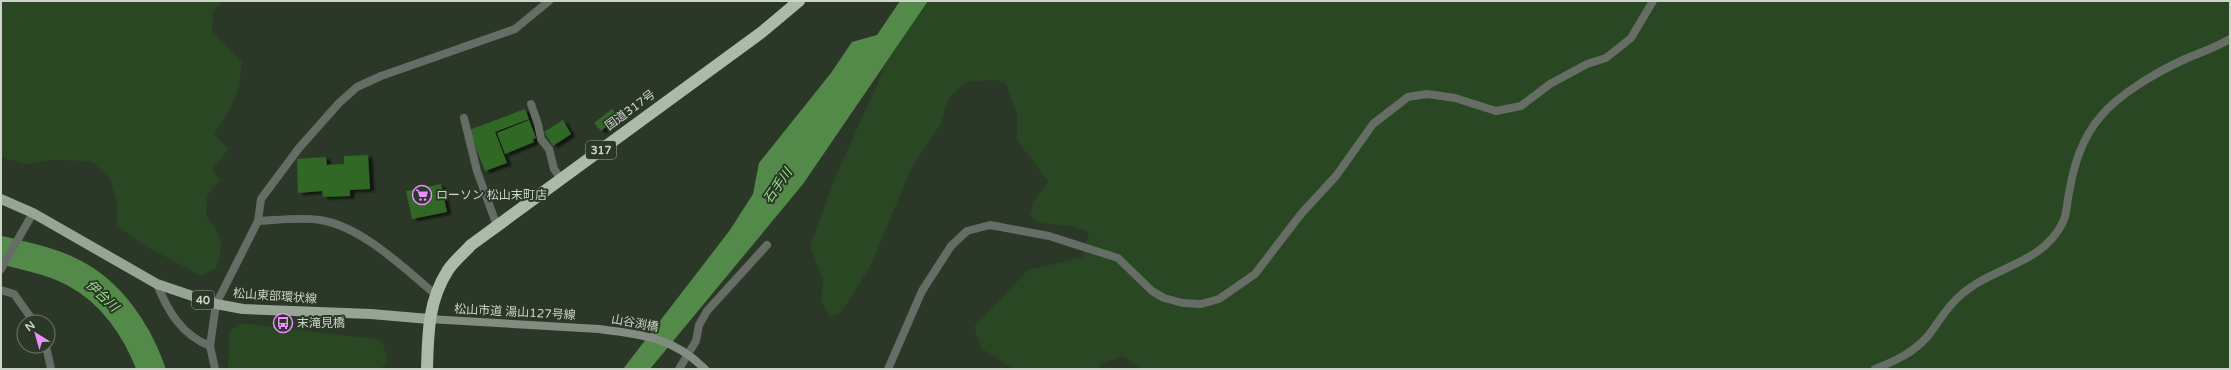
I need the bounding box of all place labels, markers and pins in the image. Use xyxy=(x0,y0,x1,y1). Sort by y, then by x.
supermarket icon: ローソン 松山末町店 xyxy=(411,184,433,206)
place label: ローソン 松山末町店 xyxy=(436,188,547,202)
bus stop icon: 末滝見橋 xyxy=(272,312,294,334)
place label: 末滝見橋 xyxy=(297,316,345,330)

